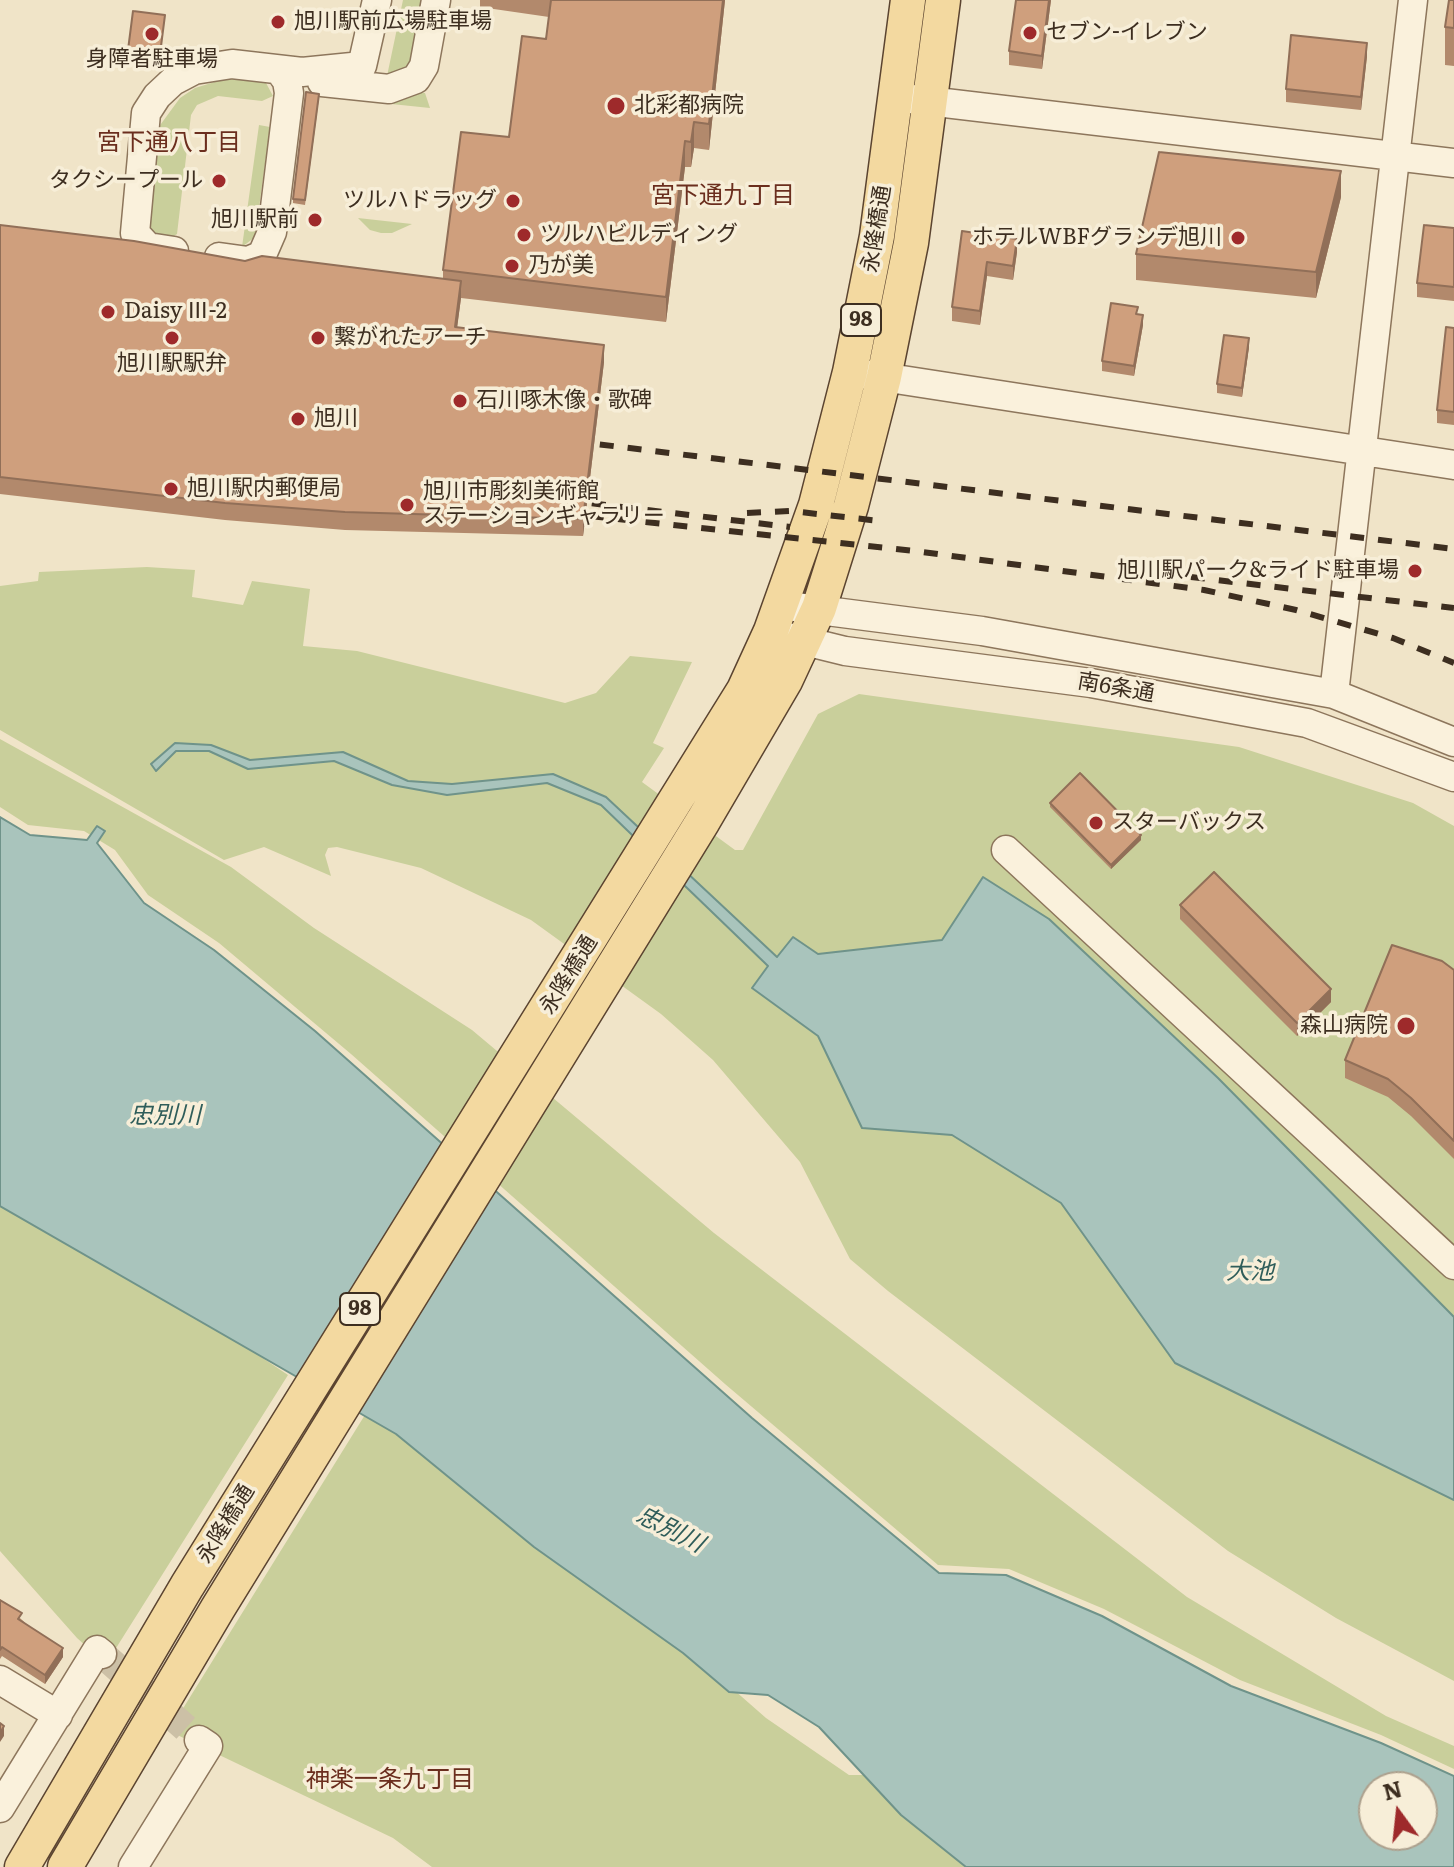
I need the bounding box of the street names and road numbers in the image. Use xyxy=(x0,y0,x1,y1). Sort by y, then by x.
street label: 永隆橋通 xyxy=(857,183,897,275)
road number: 98 xyxy=(841,304,881,336)
street label: 南6条通 xyxy=(1075,668,1157,708)
street label: 永隆橋通 xyxy=(534,931,604,1019)
road number: 98 xyxy=(340,1293,380,1325)
street label: 永隆橋通 xyxy=(191,1480,261,1568)

